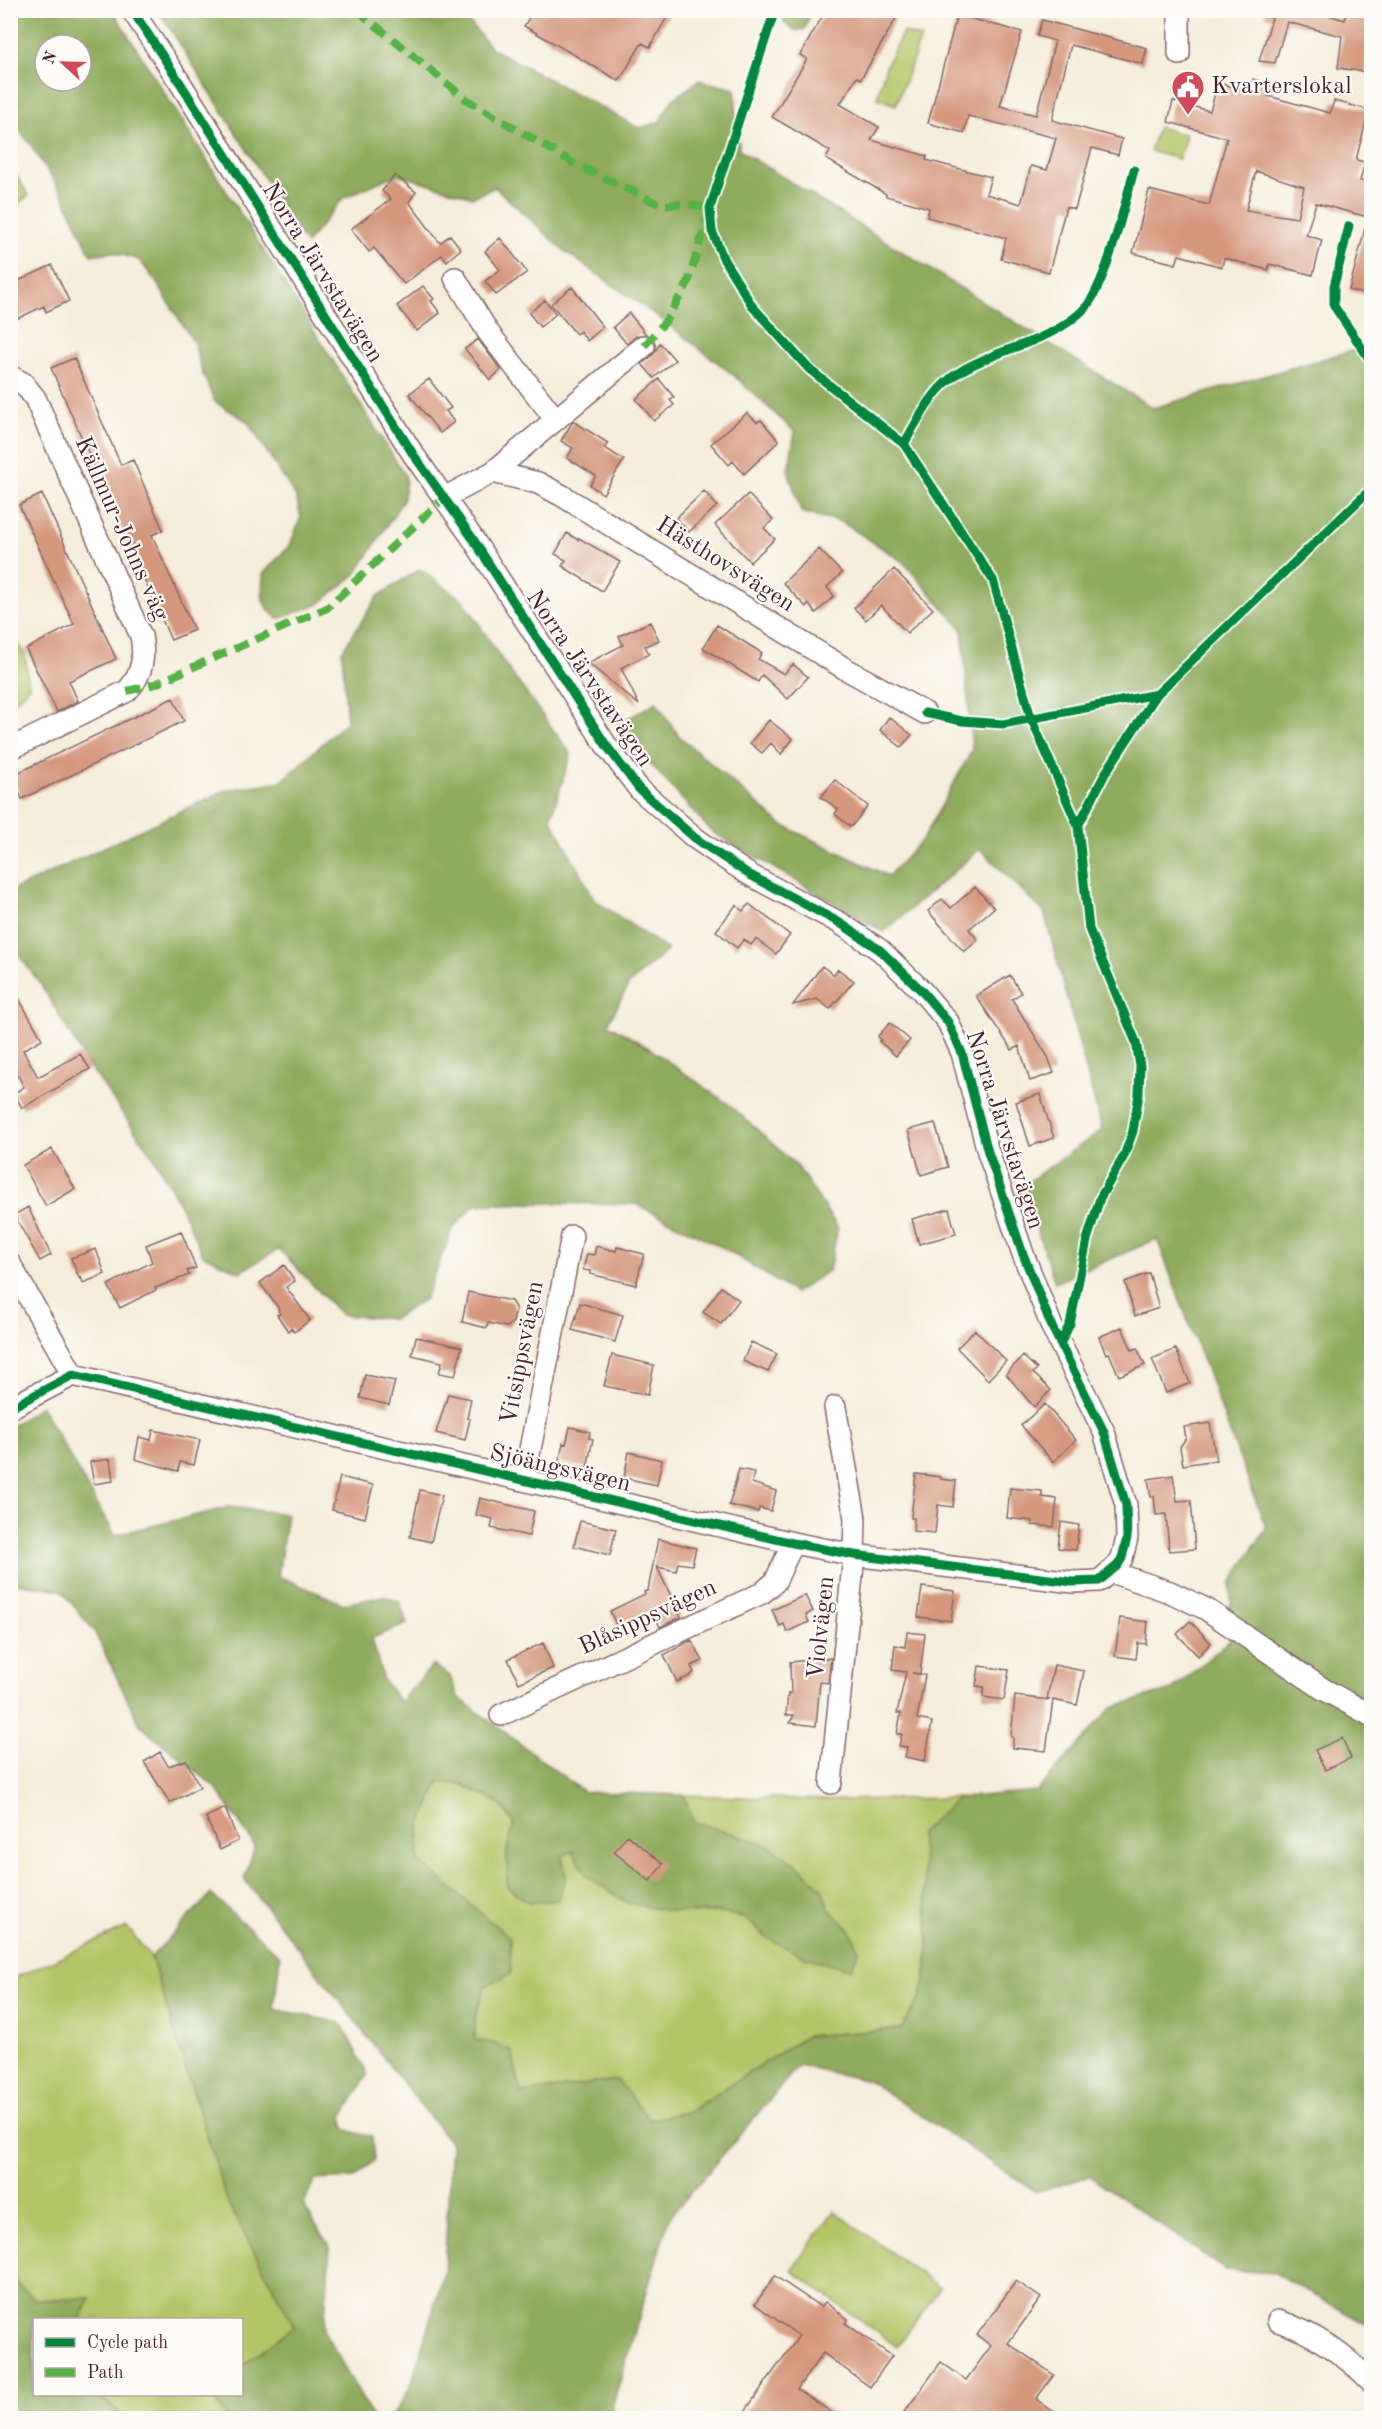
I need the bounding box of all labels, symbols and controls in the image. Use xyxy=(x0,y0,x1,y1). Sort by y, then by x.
north arrow xyxy=(33,33,93,93)
text: N xyxy=(41,49,61,67)
public building icon: Kvarterslokal xyxy=(1170,69,1206,116)
place label: Kvarterslokal xyxy=(1211,75,1352,99)
street label: Norra Järvstavägen xyxy=(257,179,387,367)
street label: Källmur-Johns väg xyxy=(70,433,172,625)
street label: Hästhovsvägen xyxy=(652,513,798,617)
street label: Norra Järvstavägen xyxy=(521,586,657,772)
street label: Norra Järvstavägen xyxy=(961,1028,1047,1232)
street label: Vitsippsvägen xyxy=(497,1279,549,1427)
street label: Sjöängsvägen xyxy=(487,1441,633,1497)
street label: Violvägen xyxy=(805,1575,839,1681)
street label: Blåsippsvägen xyxy=(576,1576,720,1660)
legend xyxy=(33,2318,243,2396)
text: Cycle path xyxy=(87,2334,168,2352)
text: Path xyxy=(87,2364,124,2382)

